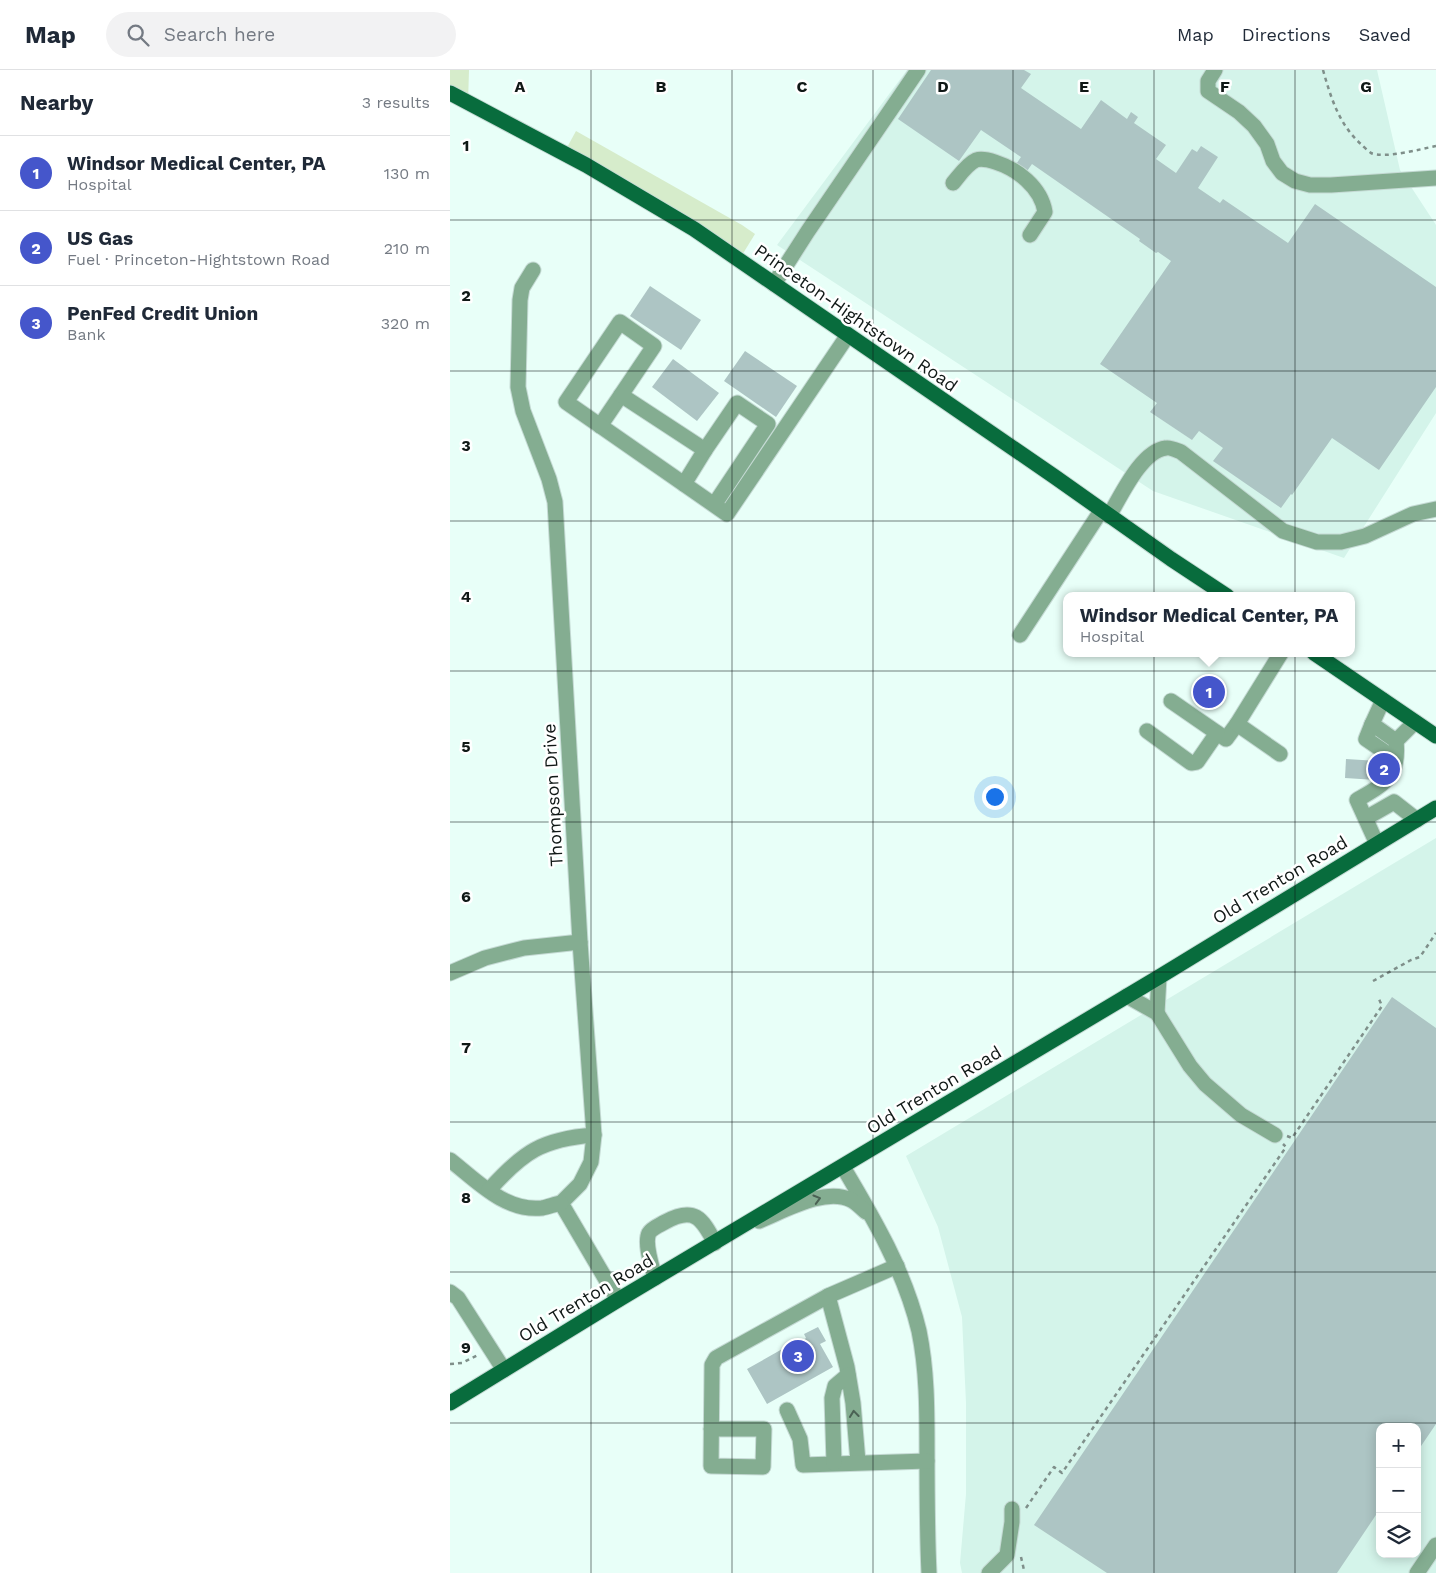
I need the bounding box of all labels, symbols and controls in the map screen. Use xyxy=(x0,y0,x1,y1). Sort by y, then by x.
search box xyxy=(106,12,456,57)
text: Map xyxy=(25,21,76,49)
icon: search xyxy=(124,21,152,49)
text: Search here xyxy=(164,23,275,46)
text: Map xyxy=(1177,24,1214,45)
text: Directions xyxy=(1242,24,1331,45)
text: Saved xyxy=(1359,24,1411,45)
text: A xyxy=(515,77,526,96)
text: B xyxy=(656,77,667,96)
text: C xyxy=(797,77,808,96)
text: D xyxy=(937,77,949,96)
text: E xyxy=(1079,77,1089,96)
text: F xyxy=(1220,77,1230,96)
text: G xyxy=(1360,77,1372,96)
text: Nearby xyxy=(20,90,93,115)
text: 3 results xyxy=(362,93,430,112)
text: 1 xyxy=(463,136,469,155)
text: Windsor Medical Center, PA xyxy=(67,152,326,175)
text: 1 xyxy=(33,164,39,183)
text: 130 m xyxy=(384,164,430,183)
text: Hospital xyxy=(67,175,132,194)
text: US Gas xyxy=(67,227,133,250)
text: 2 xyxy=(31,239,41,258)
text: 210 m xyxy=(384,239,430,258)
street label: Princeton-Hightstown Road xyxy=(751,239,962,396)
text: Fuel · Princeton-Hightstown Road xyxy=(67,250,330,269)
text: 2 xyxy=(461,286,471,305)
text: PenFed Credit Union xyxy=(67,302,258,325)
text: 3 xyxy=(31,314,41,333)
text: 320 m xyxy=(381,314,430,333)
text: Bank xyxy=(67,325,105,344)
text: 3 xyxy=(461,436,471,455)
text: 4 xyxy=(461,587,471,606)
popup xyxy=(1063,592,1355,657)
text: Windsor Medical Center, PA xyxy=(1080,604,1338,627)
text: Hospital xyxy=(1080,627,1144,646)
pin: 1 xyxy=(1193,673,1225,711)
street label: Thompson Drive xyxy=(538,723,567,867)
text: 5 xyxy=(461,737,471,756)
pin: 2 xyxy=(1368,750,1400,788)
your location xyxy=(982,784,1008,810)
street label: Old Trenton Road xyxy=(1209,831,1351,928)
text: 6 xyxy=(461,887,471,906)
text: 7 xyxy=(461,1038,471,1057)
street label: Old Trenton Road xyxy=(863,1041,1005,1138)
text: 8 xyxy=(461,1188,471,1207)
one-way arrow xyxy=(812,1194,820,1204)
street label: Old Trenton Road xyxy=(515,1249,657,1346)
pin: 3 xyxy=(782,1337,814,1375)
text: 9 xyxy=(461,1338,471,1357)
one-way arrow xyxy=(849,1410,860,1418)
map controls xyxy=(1376,1423,1421,1558)
button: + xyxy=(1376,1423,1421,1468)
button: − xyxy=(1376,1468,1421,1513)
button: layers xyxy=(1376,1513,1421,1558)

